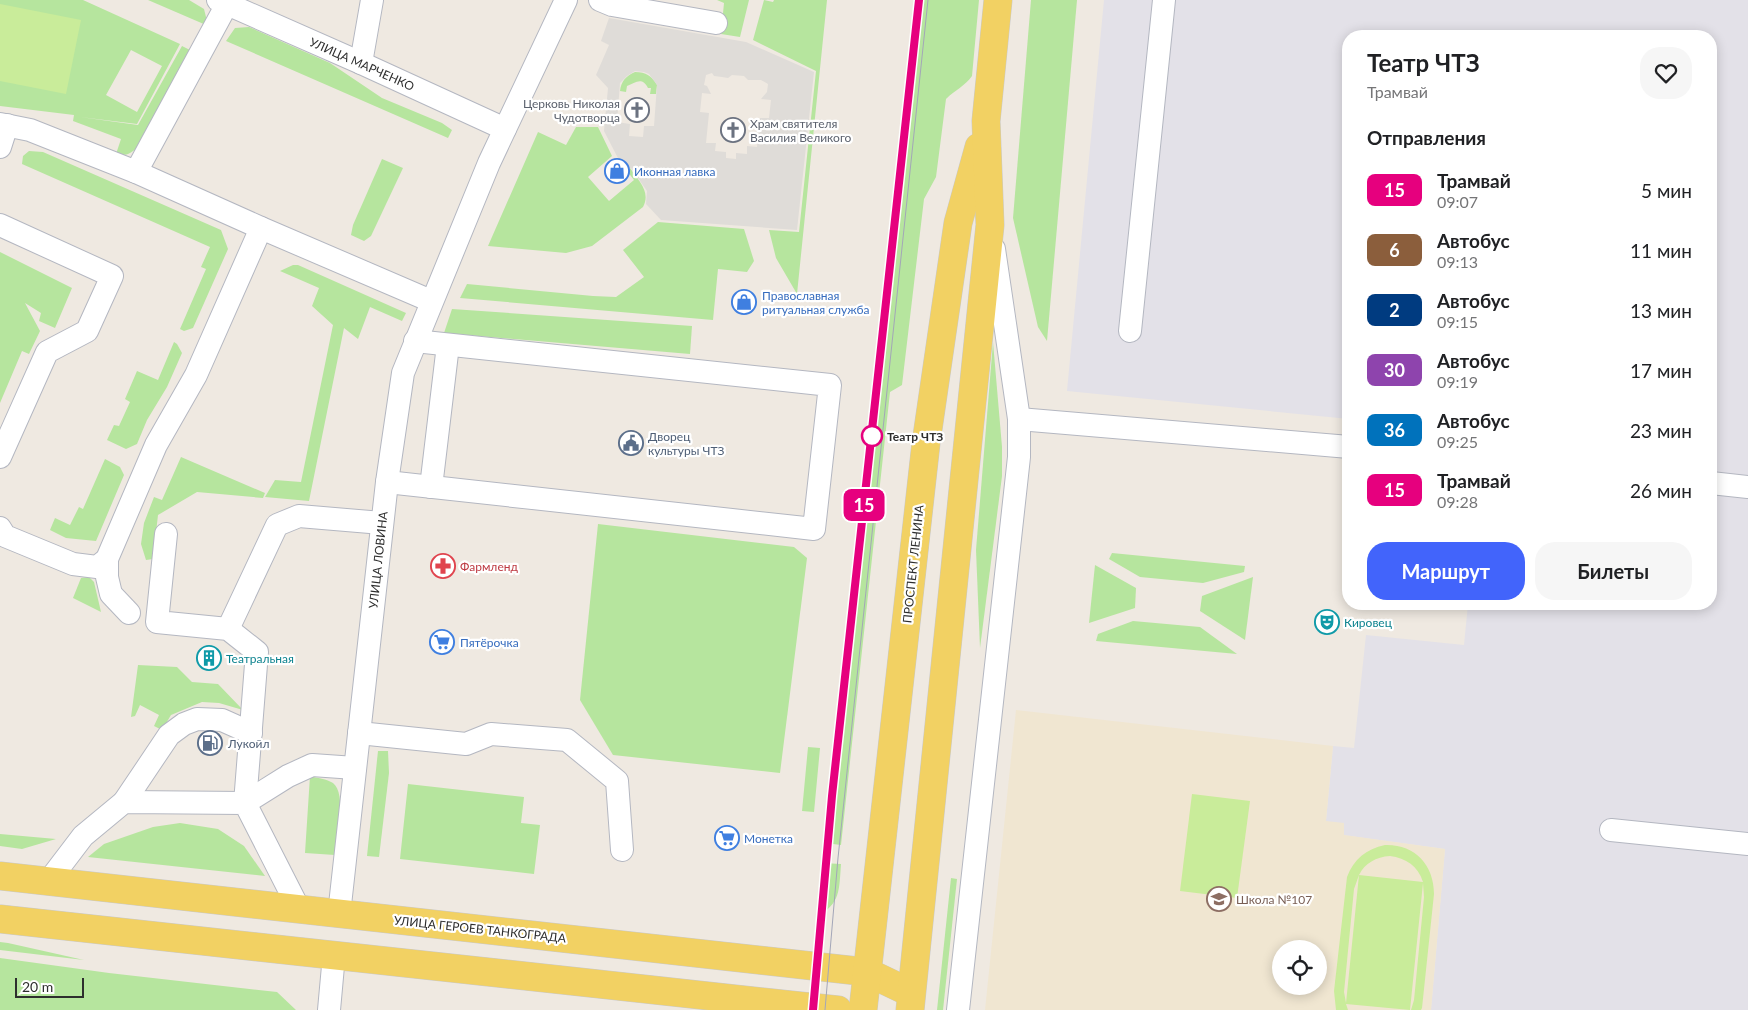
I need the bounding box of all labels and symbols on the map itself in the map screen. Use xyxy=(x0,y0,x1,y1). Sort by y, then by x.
street label: УЛИЦА МАРЧЕНКО xyxy=(307,34,417,94)
place label: Церковь Николая Чудотворца xyxy=(523,96,620,125)
church icon: Церковь Николая Чудотворца xyxy=(624,97,650,123)
place label: Храм святителя Василия Великого xyxy=(750,116,852,145)
church icon: Храм святителя Василия Великого xyxy=(720,117,746,143)
shop icon: Иконная лавка xyxy=(604,158,630,184)
place label: Иконная лавка xyxy=(634,164,715,179)
place label: Православная ритуальная служба xyxy=(762,288,870,317)
shop icon: Православная ритуальная служба xyxy=(731,289,757,315)
marker: Театр ЧТЗ xyxy=(861,425,883,447)
place label: Дворец культуры ЧТЗ xyxy=(648,429,725,458)
place label: Театр ЧТЗ xyxy=(887,429,943,444)
public building icon: Дворец культуры ЧТЗ xyxy=(618,430,644,456)
line badge: 15 xyxy=(842,489,886,521)
street label: ПРОСПЕКТ ЛЕНИНА xyxy=(899,503,927,624)
street label: УЛИЦА ЛОВИНА xyxy=(365,510,391,609)
pharmacy icon: Фармленд xyxy=(430,553,456,579)
place label: Фармленд xyxy=(460,559,518,574)
theatre icon: Кировец xyxy=(1314,609,1340,635)
place label: Кировец xyxy=(1344,615,1393,630)
supermarket icon: Пятёрочка xyxy=(429,629,455,655)
place label: Пятёрочка xyxy=(460,635,519,650)
building icon: Театральная xyxy=(196,645,222,671)
place label: Театральная xyxy=(226,651,294,666)
fuel station icon: Лукойл xyxy=(197,730,223,756)
place label: Лукойл xyxy=(227,736,269,751)
supermarket icon: Монетка xyxy=(714,825,740,851)
place label: Монетка xyxy=(744,831,793,846)
school or university icon: Школа №107 xyxy=(1206,886,1232,912)
place label: Школа №107 xyxy=(1236,892,1312,907)
street label: УЛИЦА ГЕРОЕВ ТАНКОГРАДА xyxy=(393,913,568,946)
scale bar xyxy=(15,975,84,998)

